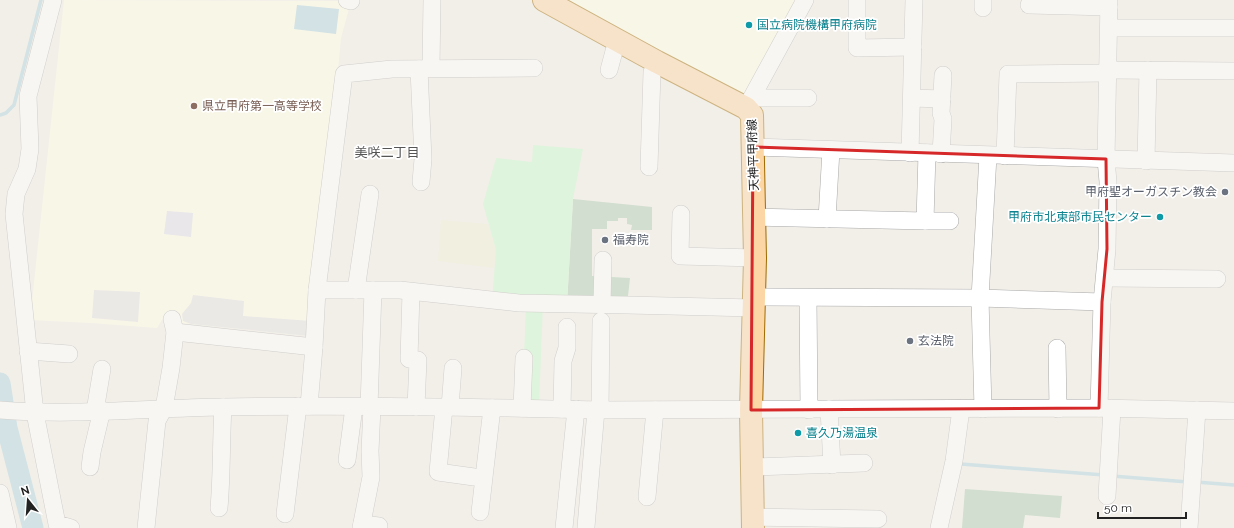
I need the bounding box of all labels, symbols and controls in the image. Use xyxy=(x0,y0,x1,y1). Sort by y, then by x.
place label: 国立病院機構甲府病院 xyxy=(757,18,877,32)
marker: 国立病院機構甲府病院 xyxy=(744,20,754,30)
place label: 県立甲府第一高等学校 xyxy=(202,99,322,113)
marker: 県立甲府第一高等学校 xyxy=(189,101,199,111)
street label: 天神平甲府線 xyxy=(745,119,761,191)
district label: 美咲二丁目 xyxy=(354,145,420,160)
place label: 甲府聖オーガスチン教会 xyxy=(1085,185,1217,199)
marker: 甲府聖オーガスチン教会 xyxy=(1220,187,1230,197)
place label: 甲府市北東部市民センター xyxy=(1008,210,1152,224)
marker: 甲府市北東部市民センター xyxy=(1155,212,1165,222)
place label: 福寿院 xyxy=(613,233,649,247)
marker: 福寿院 xyxy=(600,235,610,245)
place label: 玄法院 xyxy=(918,334,954,348)
marker: 玄法院 xyxy=(905,336,915,346)
place label: 喜久乃湯温泉 xyxy=(806,426,878,440)
marker: 喜久乃湯温泉 xyxy=(793,428,803,438)
north arrow xyxy=(8,480,48,520)
text: N xyxy=(19,483,31,498)
scale bar xyxy=(1098,494,1186,520)
text: 50 m xyxy=(1104,501,1132,515)

